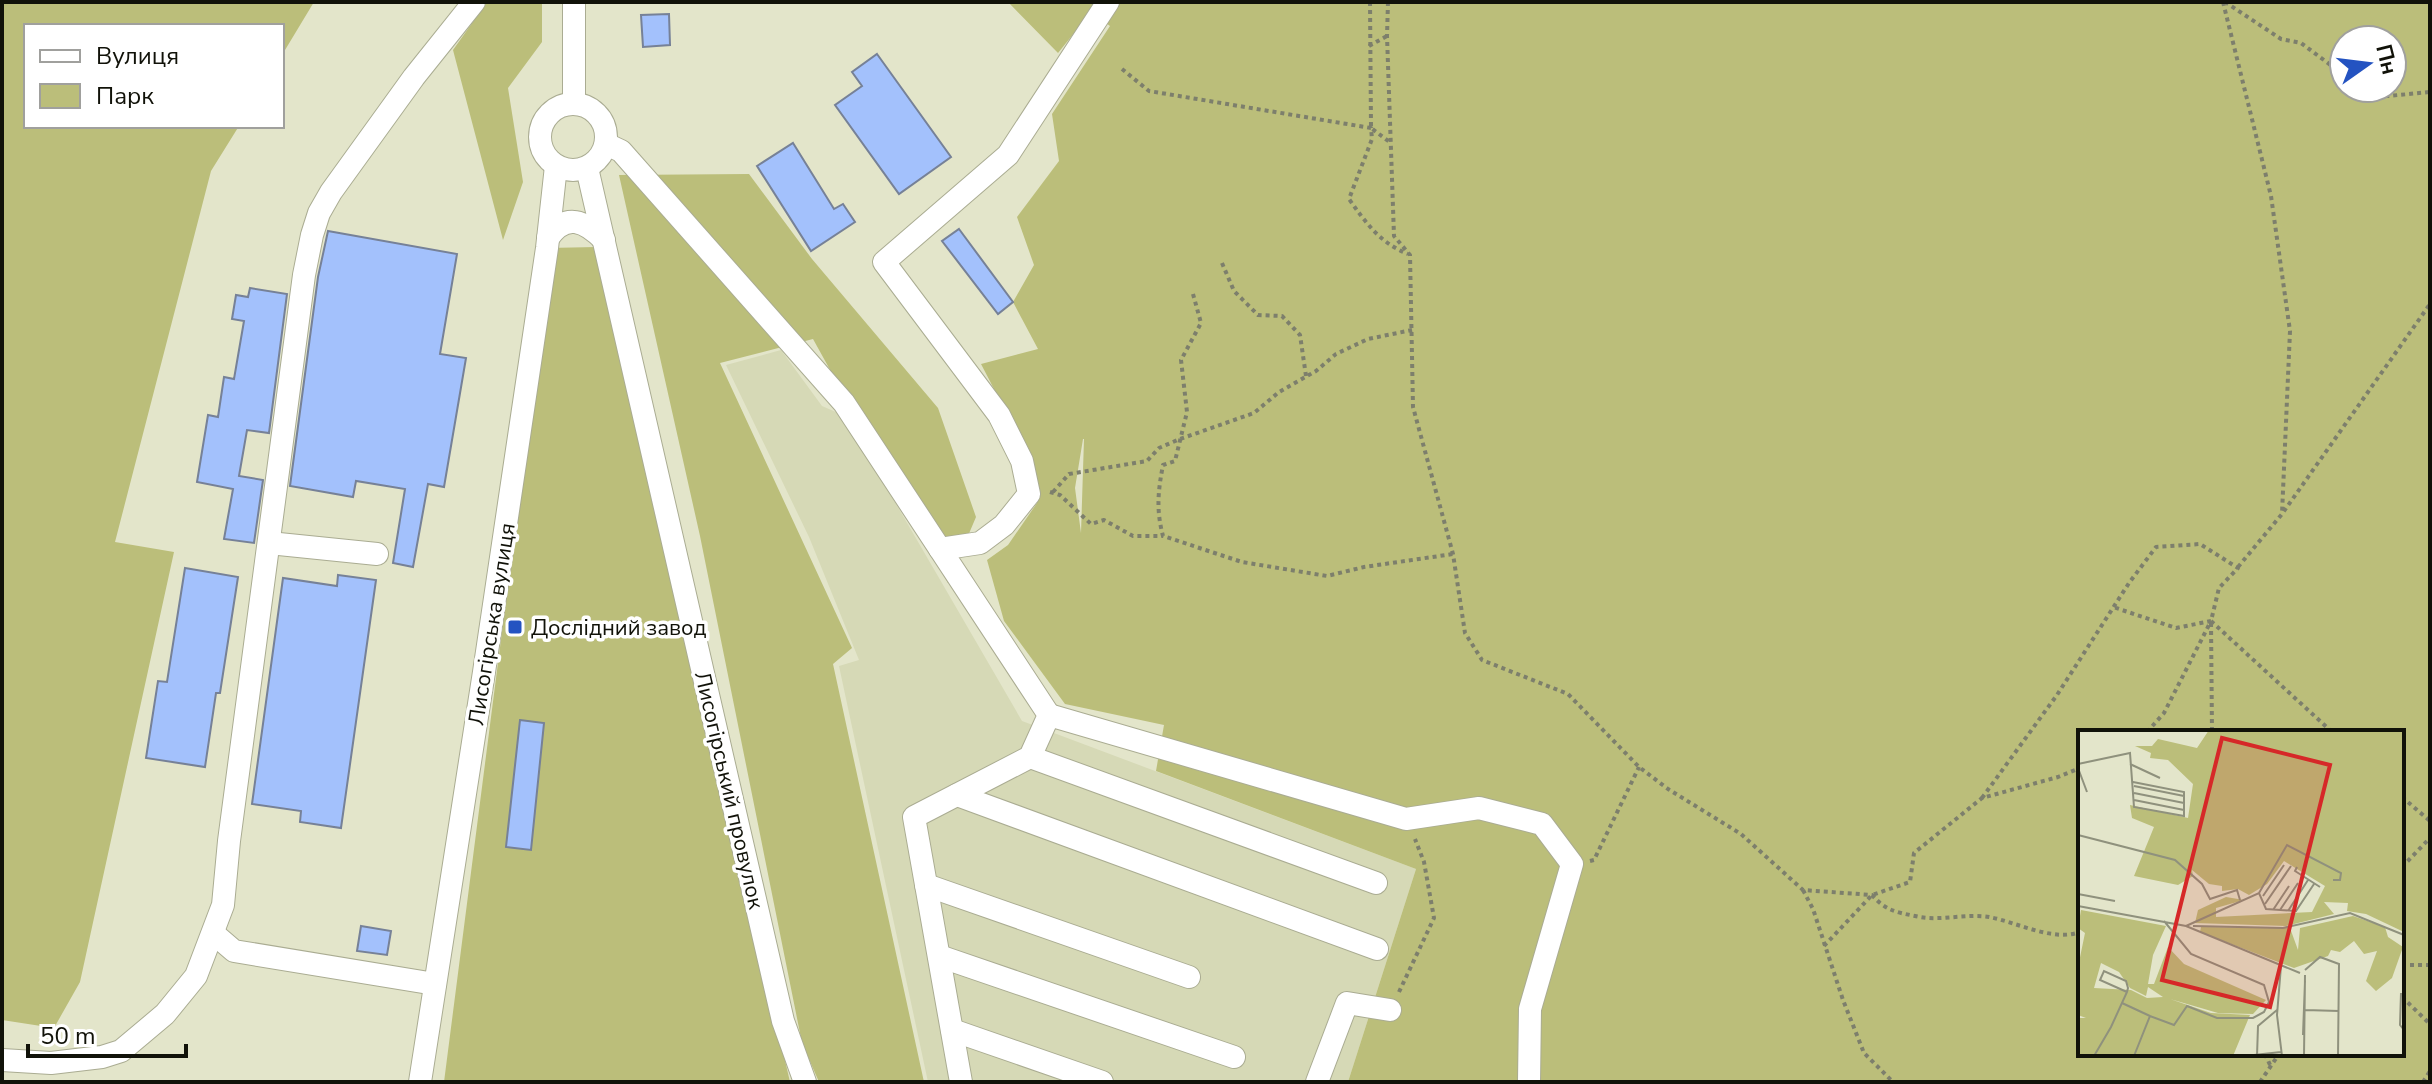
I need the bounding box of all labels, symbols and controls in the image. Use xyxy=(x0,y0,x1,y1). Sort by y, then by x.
legend xyxy=(24,24,284,128)
north arrow xyxy=(2328,24,2408,104)
text: Вулиця xyxy=(96,40,179,72)
text: Пн xyxy=(2368,41,2405,78)
text: Парк xyxy=(96,80,154,112)
street label: Лисогірська вулиця xyxy=(461,521,523,728)
place label: Дослідний завод xyxy=(531,613,707,643)
marker: Дослідний завод xyxy=(506,618,524,636)
street label: Лисогірський провулок xyxy=(687,668,771,912)
inset map xyxy=(2078,730,2404,1056)
scale bar xyxy=(28,1008,186,1058)
text: 50 m xyxy=(40,1020,96,1052)

